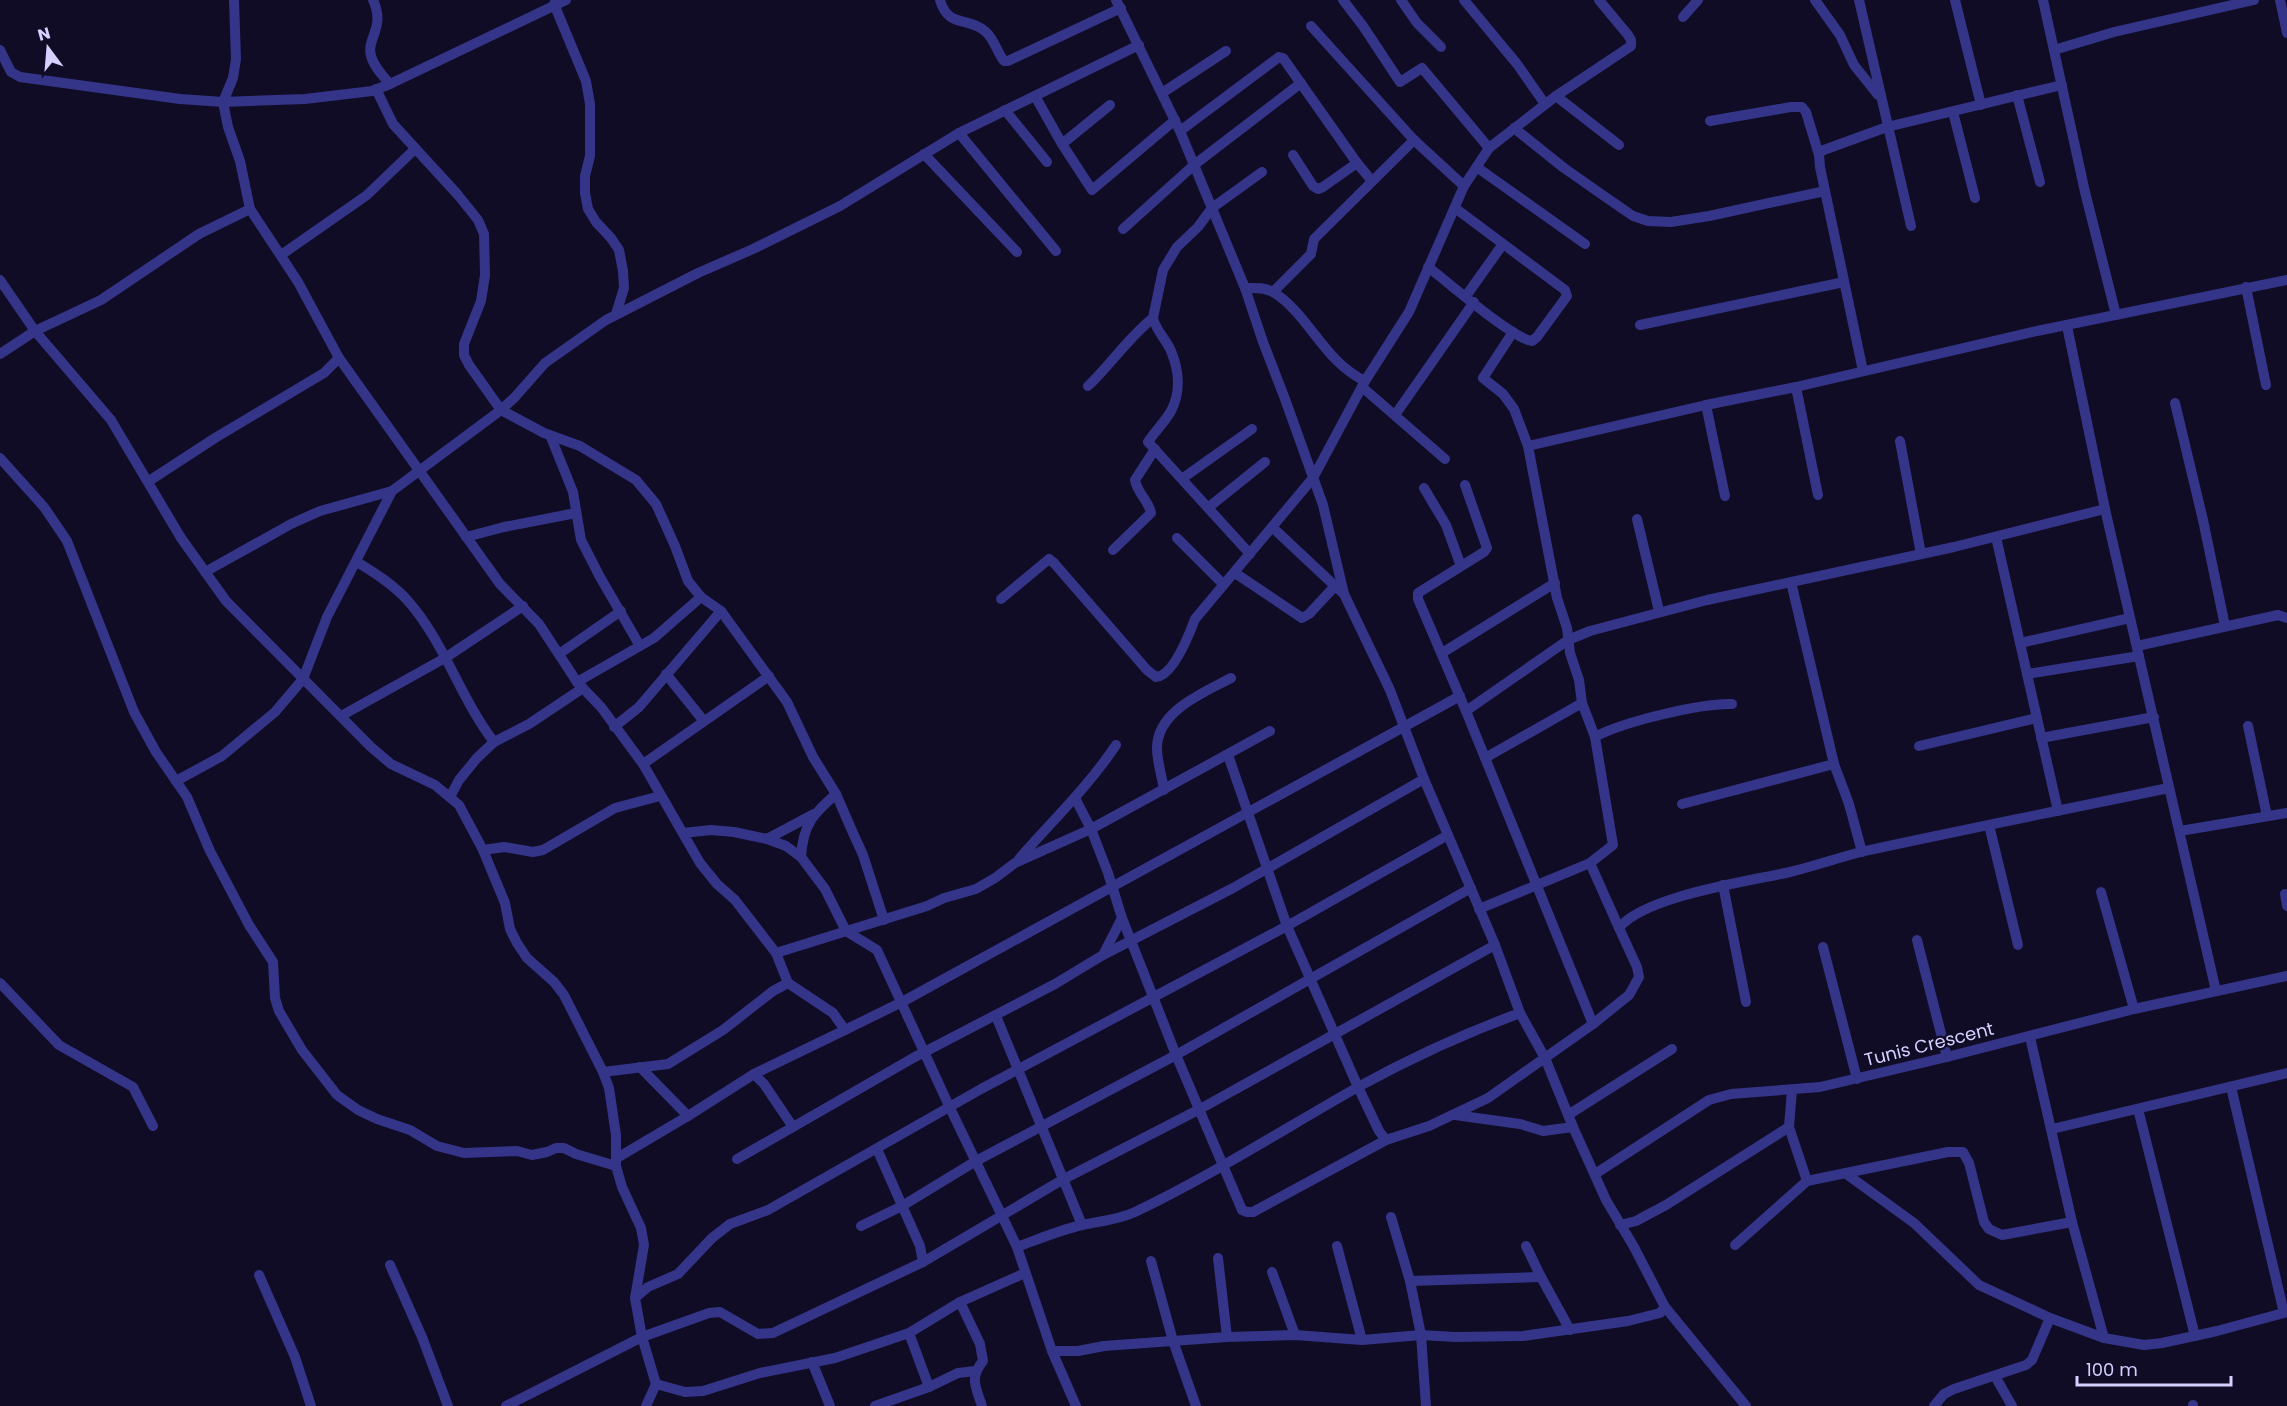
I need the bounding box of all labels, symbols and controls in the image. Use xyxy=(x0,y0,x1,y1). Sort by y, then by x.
north arrow xyxy=(18,18,78,78)
text: N xyxy=(35,21,53,47)
street label: Tunis Crescent xyxy=(1862,1016,1996,1072)
scale bar xyxy=(2077,1349,2232,1387)
text: 100 m xyxy=(2086,1357,2138,1382)

